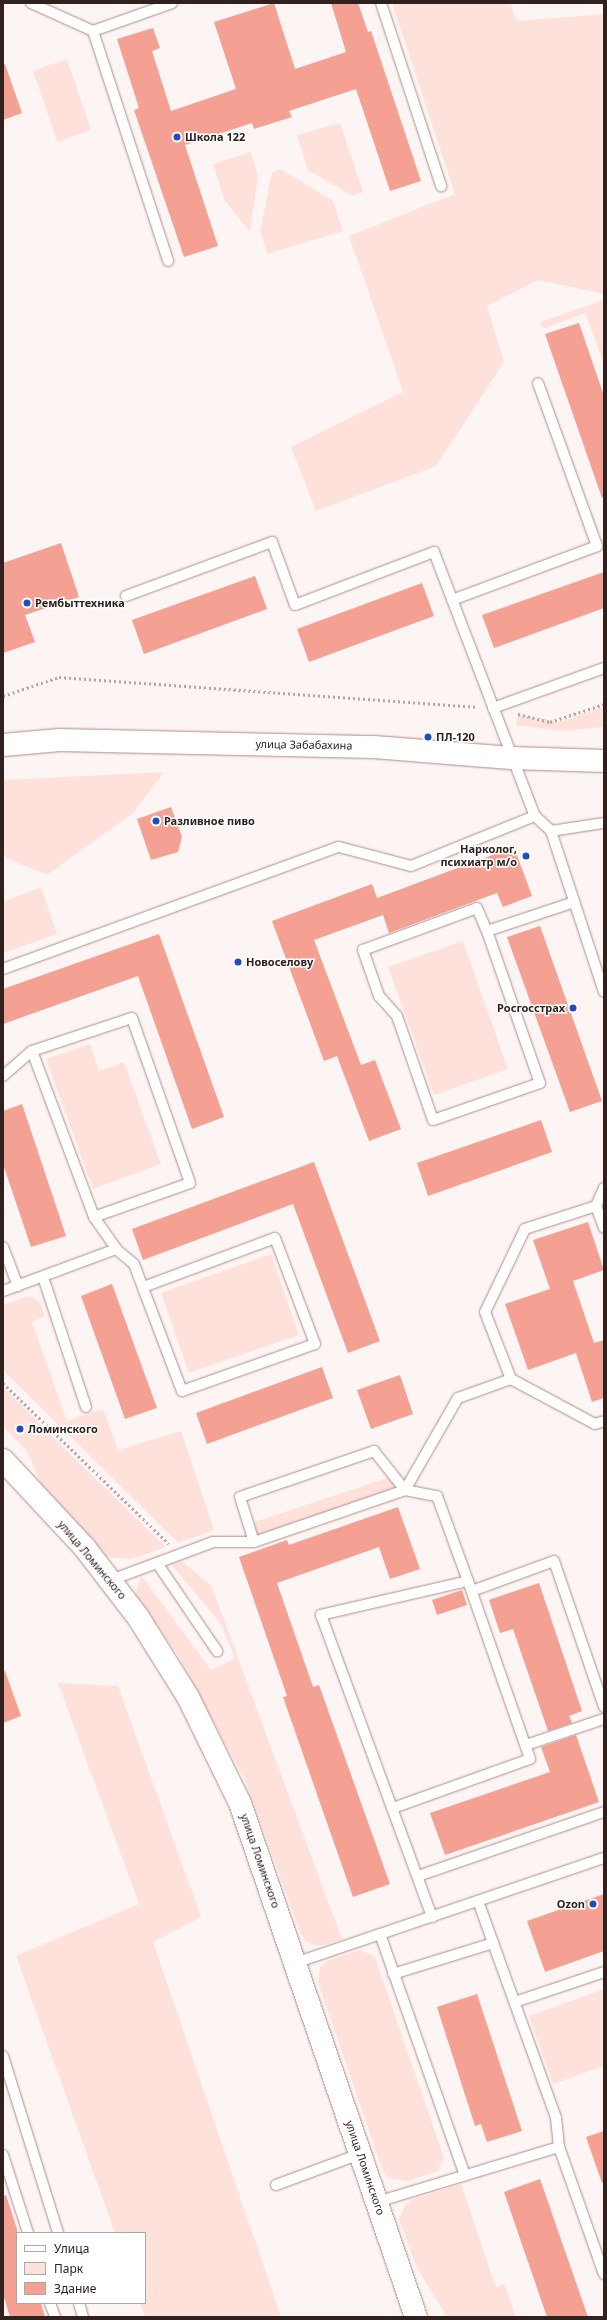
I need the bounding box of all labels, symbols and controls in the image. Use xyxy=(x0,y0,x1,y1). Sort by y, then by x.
place label: Школа 122 xyxy=(185,130,245,144)
marker: Школа 122 xyxy=(172,132,182,142)
place label: Рембыттехника xyxy=(35,596,125,610)
marker: Рембыттехника xyxy=(22,598,32,608)
place label: ПЛ-120 xyxy=(436,730,475,744)
marker: ПЛ-120 xyxy=(423,732,433,742)
street label: улица Забабахина xyxy=(255,738,353,752)
place label: Разливное пиво xyxy=(164,814,255,828)
marker: Разливное пиво xyxy=(151,816,161,826)
place label: Нарколог, психиатр м/о xyxy=(440,843,517,869)
marker: Нарколог, психиатр м/о xyxy=(520,850,532,862)
place label: Новоселову xyxy=(246,955,313,969)
marker: Новоселову xyxy=(233,957,243,967)
place label: Росгосстрах xyxy=(497,1001,565,1015)
marker: Росгосстрах xyxy=(568,1003,578,1013)
place label: Ломинского xyxy=(28,1422,98,1436)
marker: Ломинского xyxy=(15,1424,25,1434)
street label: улица Ломинского xyxy=(55,1518,129,1602)
street label: улица Ломинского xyxy=(238,1812,282,1910)
place label: Ozon xyxy=(557,1897,585,1911)
marker: Ozon xyxy=(588,1899,598,1909)
street label: улица Ломинского xyxy=(343,2119,387,2217)
legend xyxy=(16,2232,146,2304)
text: Улица xyxy=(54,2240,89,2257)
text: Парк xyxy=(54,2260,83,2277)
text: Здание xyxy=(54,2280,96,2297)

